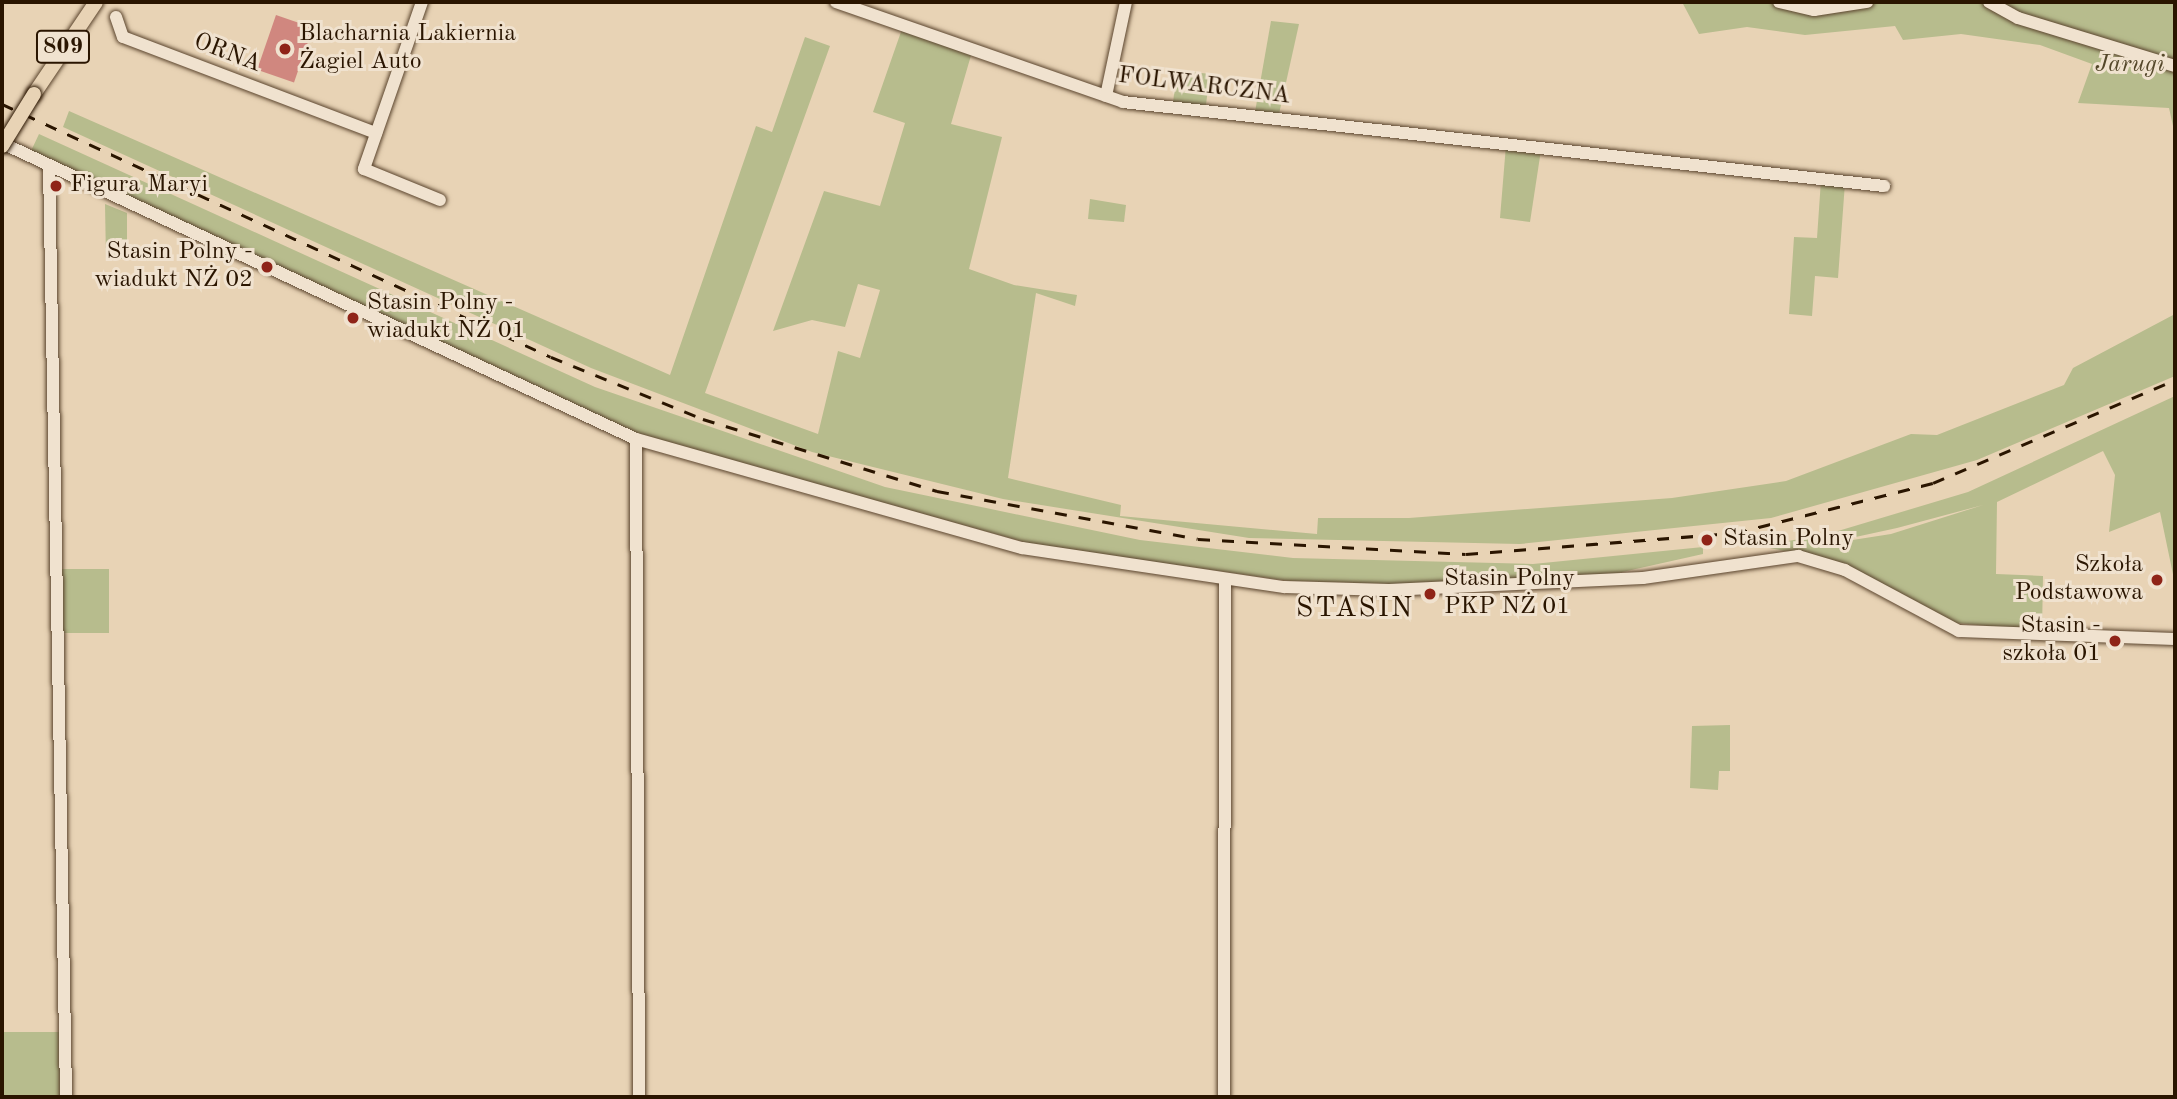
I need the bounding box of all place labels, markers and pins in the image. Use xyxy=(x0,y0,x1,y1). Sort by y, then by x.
place label: Blacharnia Lakiernia Żagiel Auto xyxy=(299,21,516,77)
marker: Blacharnia Lakiernia Żagiel Auto xyxy=(277,41,293,57)
place label: Figura Maryi xyxy=(70,172,208,200)
marker: Figura Maryi xyxy=(48,178,64,194)
place label: Stasin Polny - wiadukt NŻ 02 xyxy=(94,239,253,295)
marker: Stasin Polny - wiadukt NŻ 02 xyxy=(259,259,275,275)
place label: Stasin Polny - wiadukt NŻ 01 xyxy=(367,290,526,346)
marker: Stasin Polny - wiadukt NŻ 01 xyxy=(345,310,361,326)
place label: Stasin Polny xyxy=(1723,526,1854,554)
marker: Stasin Polny xyxy=(1697,530,1717,550)
place label: Szkoła Podstawowa xyxy=(2015,552,2143,608)
place label: Stasin Polny PKP NŻ 01 xyxy=(1444,566,1575,622)
marker: Szkoła Podstawowa xyxy=(2149,572,2165,588)
marker: Stasin Polny PKP NŻ 01 xyxy=(1422,586,1438,602)
place label: Stasin - szkoła 01 xyxy=(2003,613,2101,669)
marker: Stasin - szkoła 01 xyxy=(2107,633,2123,649)

